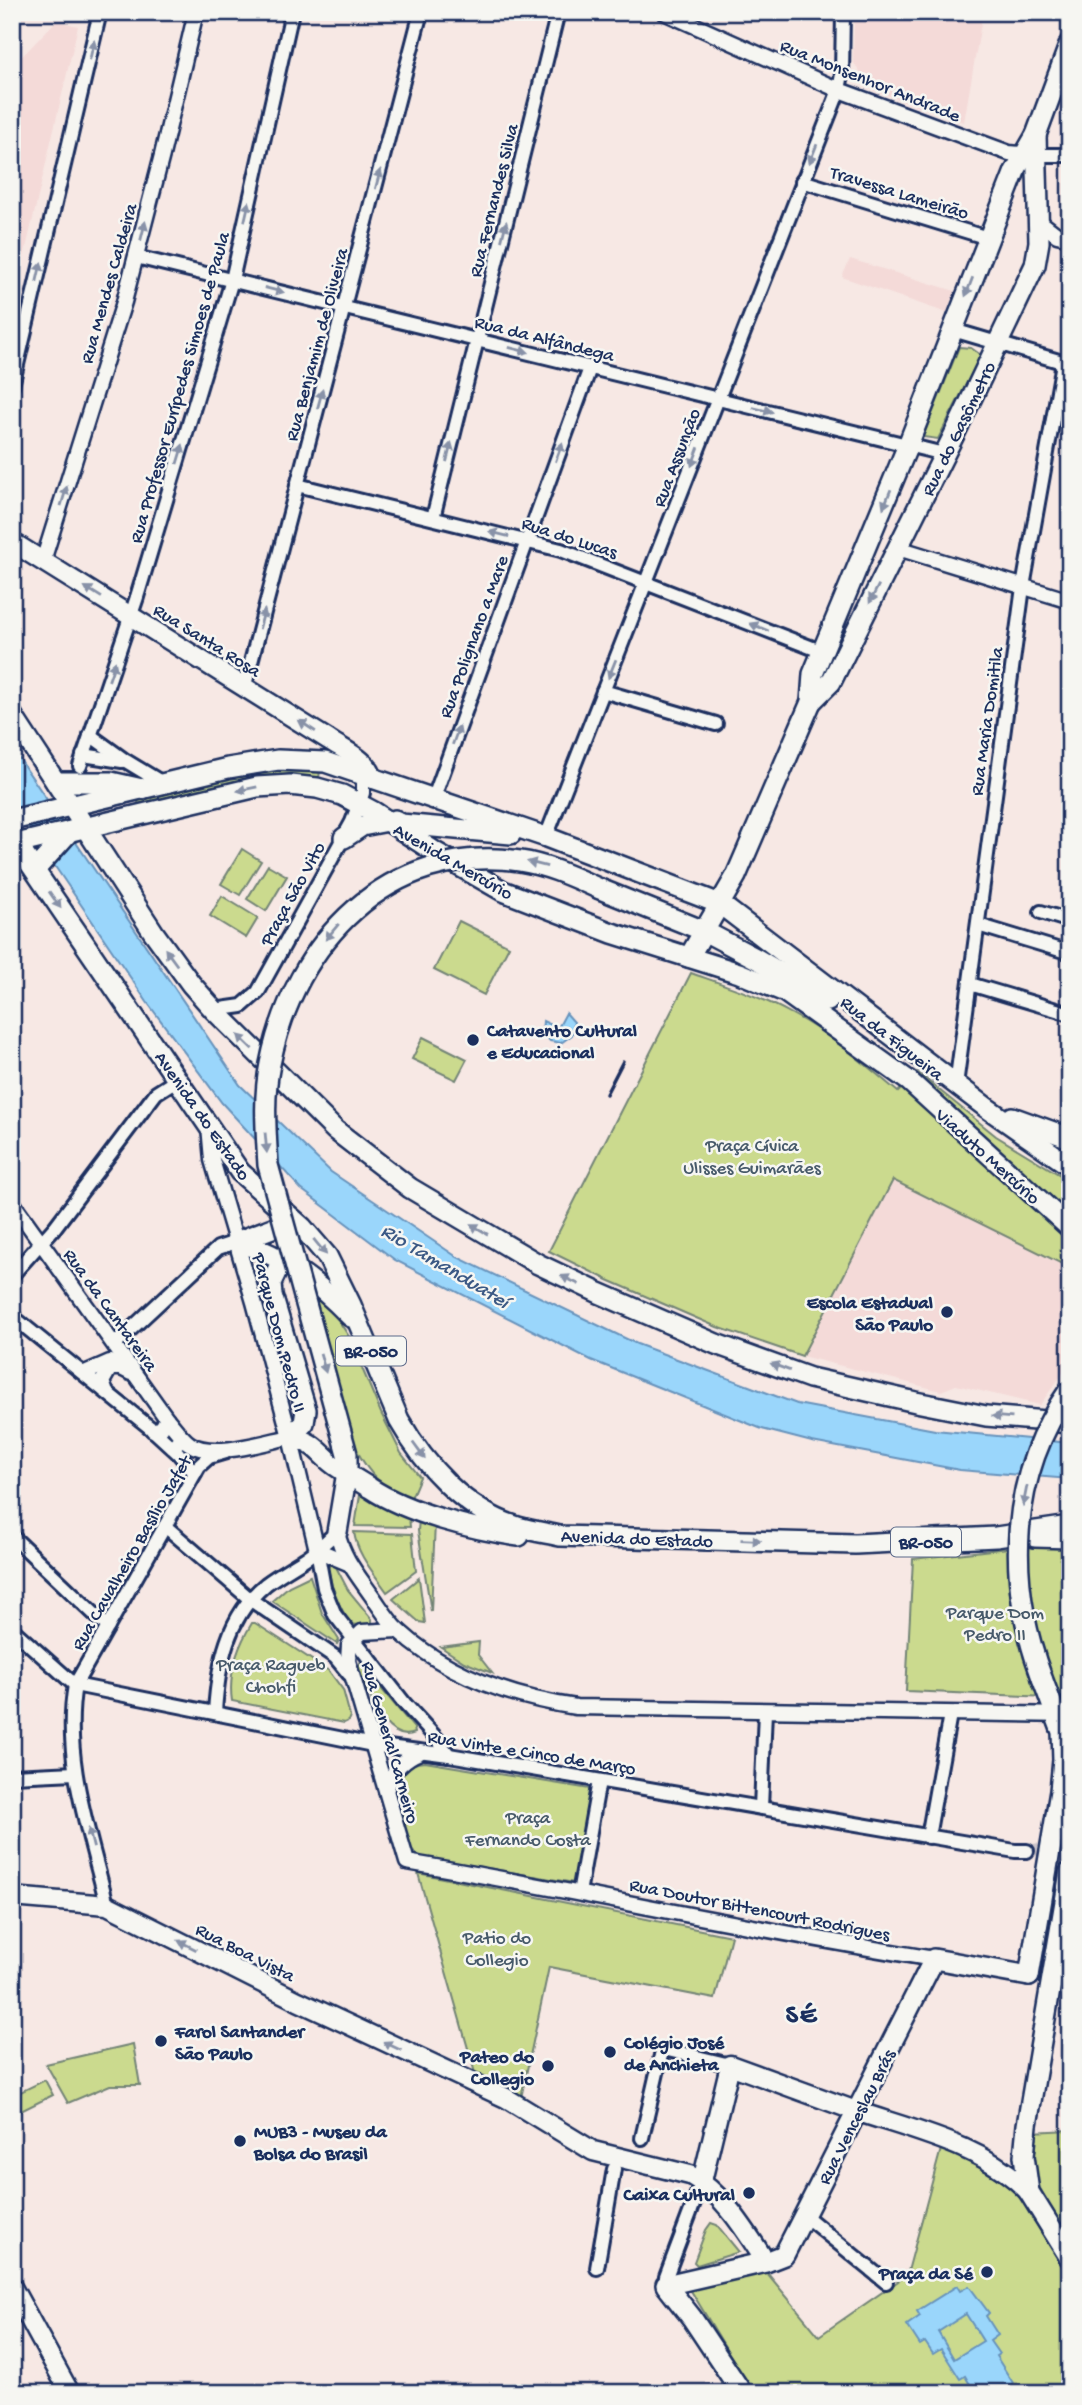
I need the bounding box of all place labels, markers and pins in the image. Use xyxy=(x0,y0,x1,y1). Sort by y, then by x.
place label: Catavento Cultural e Educacional xyxy=(486,1021,637,1066)
marker: Catavento Cultural e Educacional xyxy=(465,1032,481,1048)
place label: Escola Estadual São Paulo xyxy=(807,1293,933,1338)
marker: Escola Estadual São Paulo xyxy=(939,1304,955,1320)
place label: Farol Santander São Paulo xyxy=(174,2022,306,2067)
marker: Farol Santander São Paulo xyxy=(153,2033,169,2049)
place label: Colégio José de Anchieta xyxy=(623,2033,725,2078)
marker: Colégio José de Anchieta xyxy=(602,2044,618,2060)
place label: Pateo do Collegio xyxy=(459,2047,534,2092)
marker: Pateo do Collegio xyxy=(540,2058,556,2074)
place label: MUB3 - Museu da Bolsa do Brasil xyxy=(253,2122,388,2167)
marker: MUB3 - Museu da Bolsa do Brasil xyxy=(232,2133,248,2149)
place label: Caixa Cultural xyxy=(622,2185,735,2208)
marker: Caixa Cultural xyxy=(741,2185,757,2201)
place label: Praça da Sé xyxy=(878,2264,974,2287)
marker: Praça da Sé xyxy=(979,2264,995,2280)

